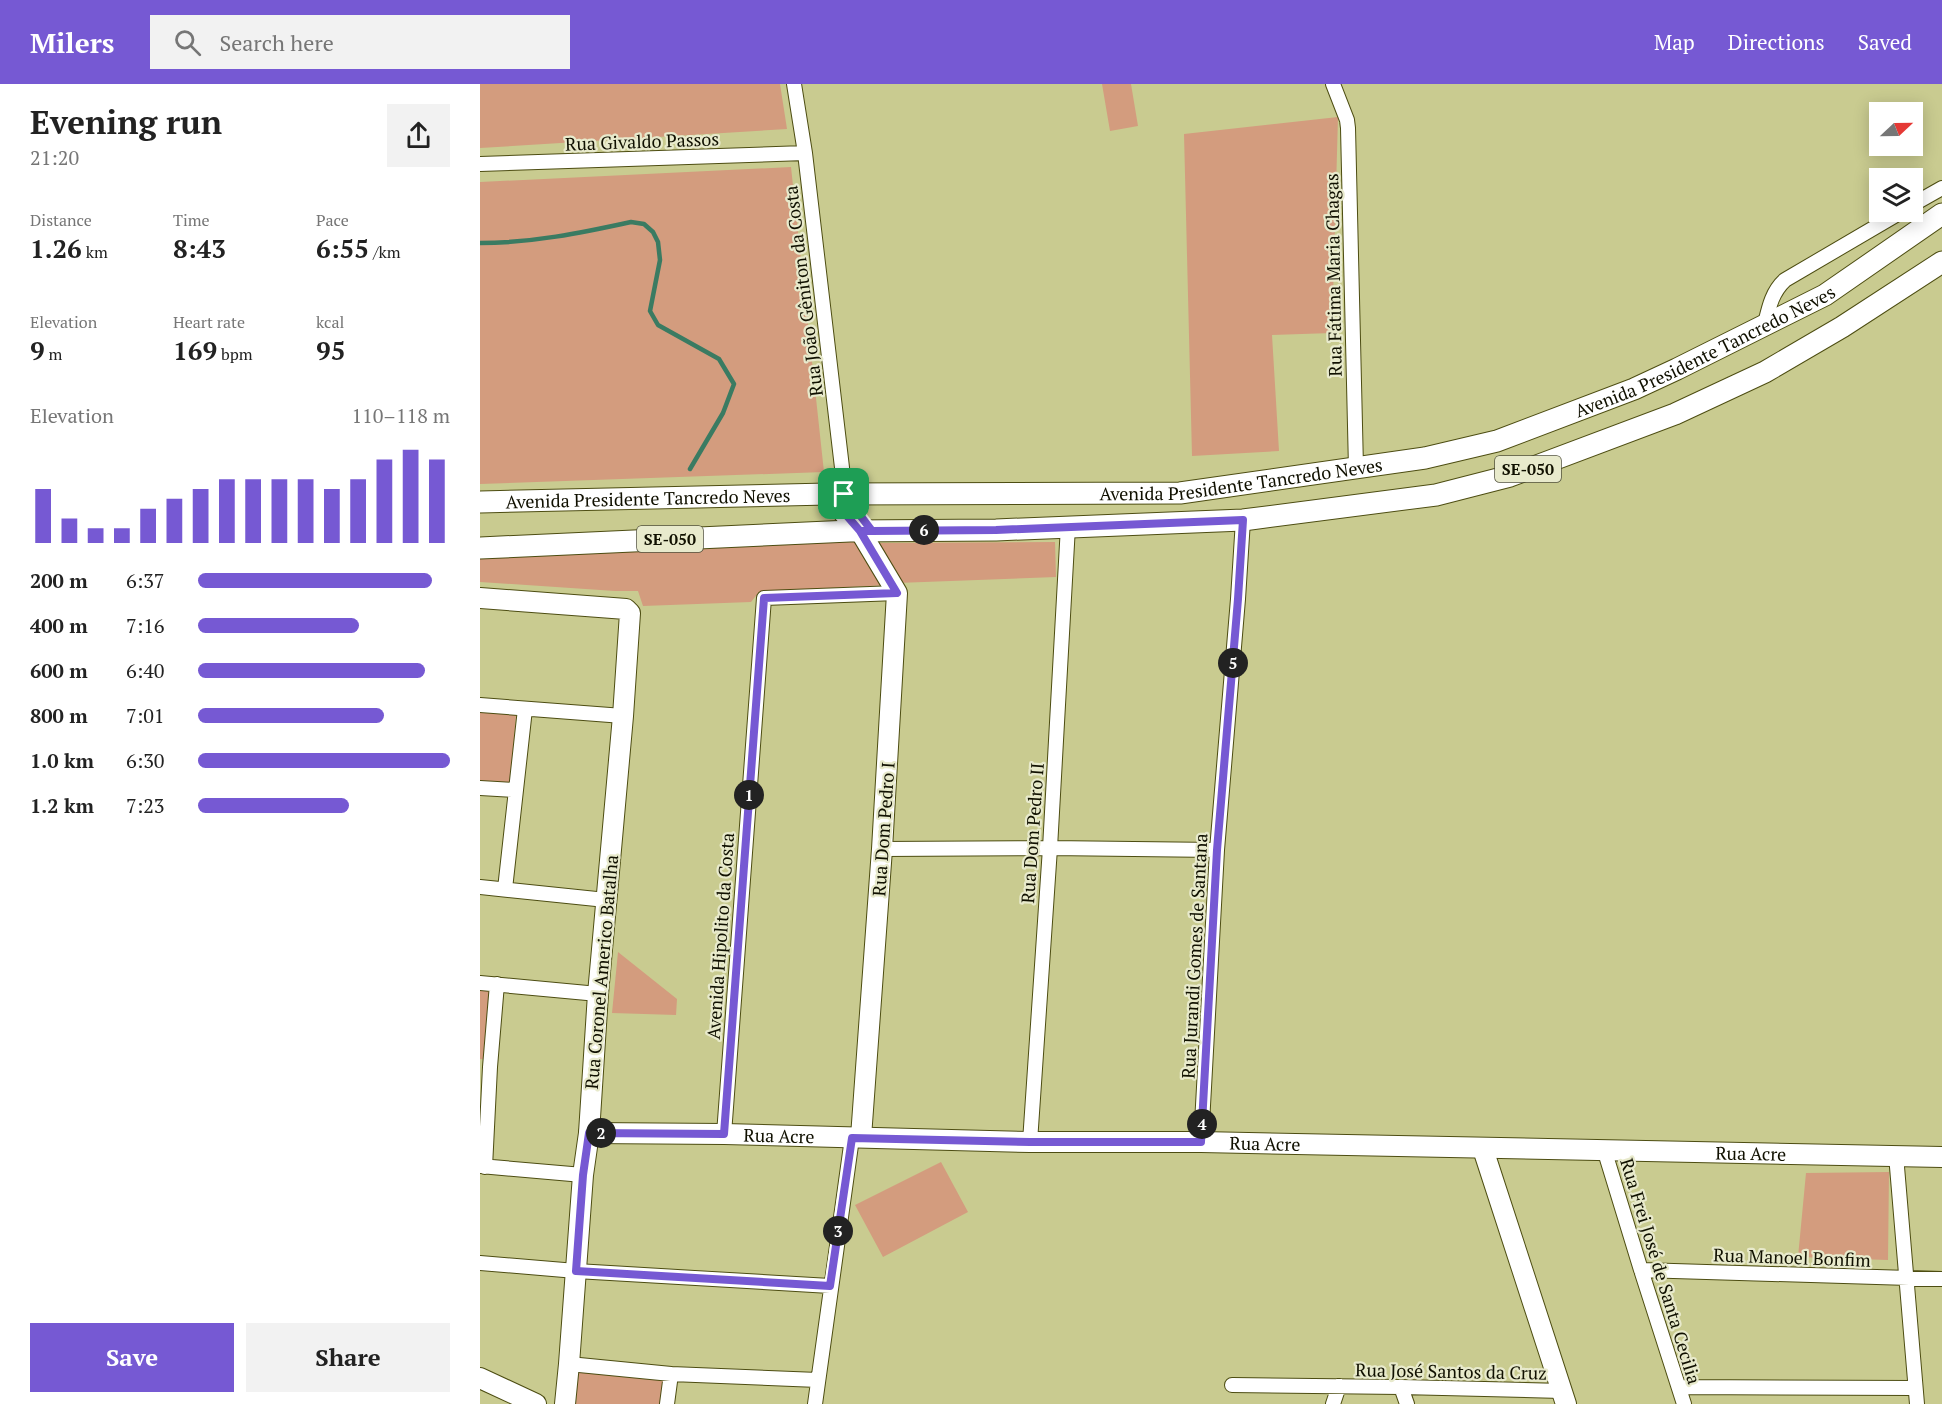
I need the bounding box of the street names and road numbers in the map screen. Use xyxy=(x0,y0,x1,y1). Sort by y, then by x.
street label: Rua Givaldo Passos xyxy=(565,126,719,156)
street label: Rua Fátima Maria Chagas xyxy=(1319,173,1347,377)
street label: Rua João Gêniton da Costa xyxy=(778,184,828,398)
street label: Avenida Presidente Tancredo Neves xyxy=(1571,280,1840,422)
street label: Avenida Presidente Tancredo Neves xyxy=(1099,452,1384,505)
road number: SE-050 xyxy=(1495,456,1561,482)
street label: Avenida Presidente Tancredo Neves xyxy=(505,483,791,513)
road number: SE-050 xyxy=(637,526,703,552)
street label: Rua Dom Pedro I xyxy=(866,761,900,897)
street label: Rua Dom Pedro II xyxy=(1015,762,1049,904)
street label: Avenida Hipolito da Costa xyxy=(701,832,739,1040)
street label: Rua Jurandi Gomes de Santana xyxy=(1176,833,1212,1079)
street label: Rua Coronel Americo Batalha xyxy=(579,854,623,1090)
street label: Rua Acre xyxy=(743,1123,815,1148)
street label: Rua Acre xyxy=(1229,1131,1301,1156)
street label: Rua Acre xyxy=(1715,1140,1787,1166)
street label: Rua Frei José de Santa Cecilia xyxy=(1615,1155,1707,1387)
street label: Rua Manoel Bonfim xyxy=(1713,1242,1872,1272)
street label: Rua José Santos da Cruz xyxy=(1355,1357,1547,1385)

